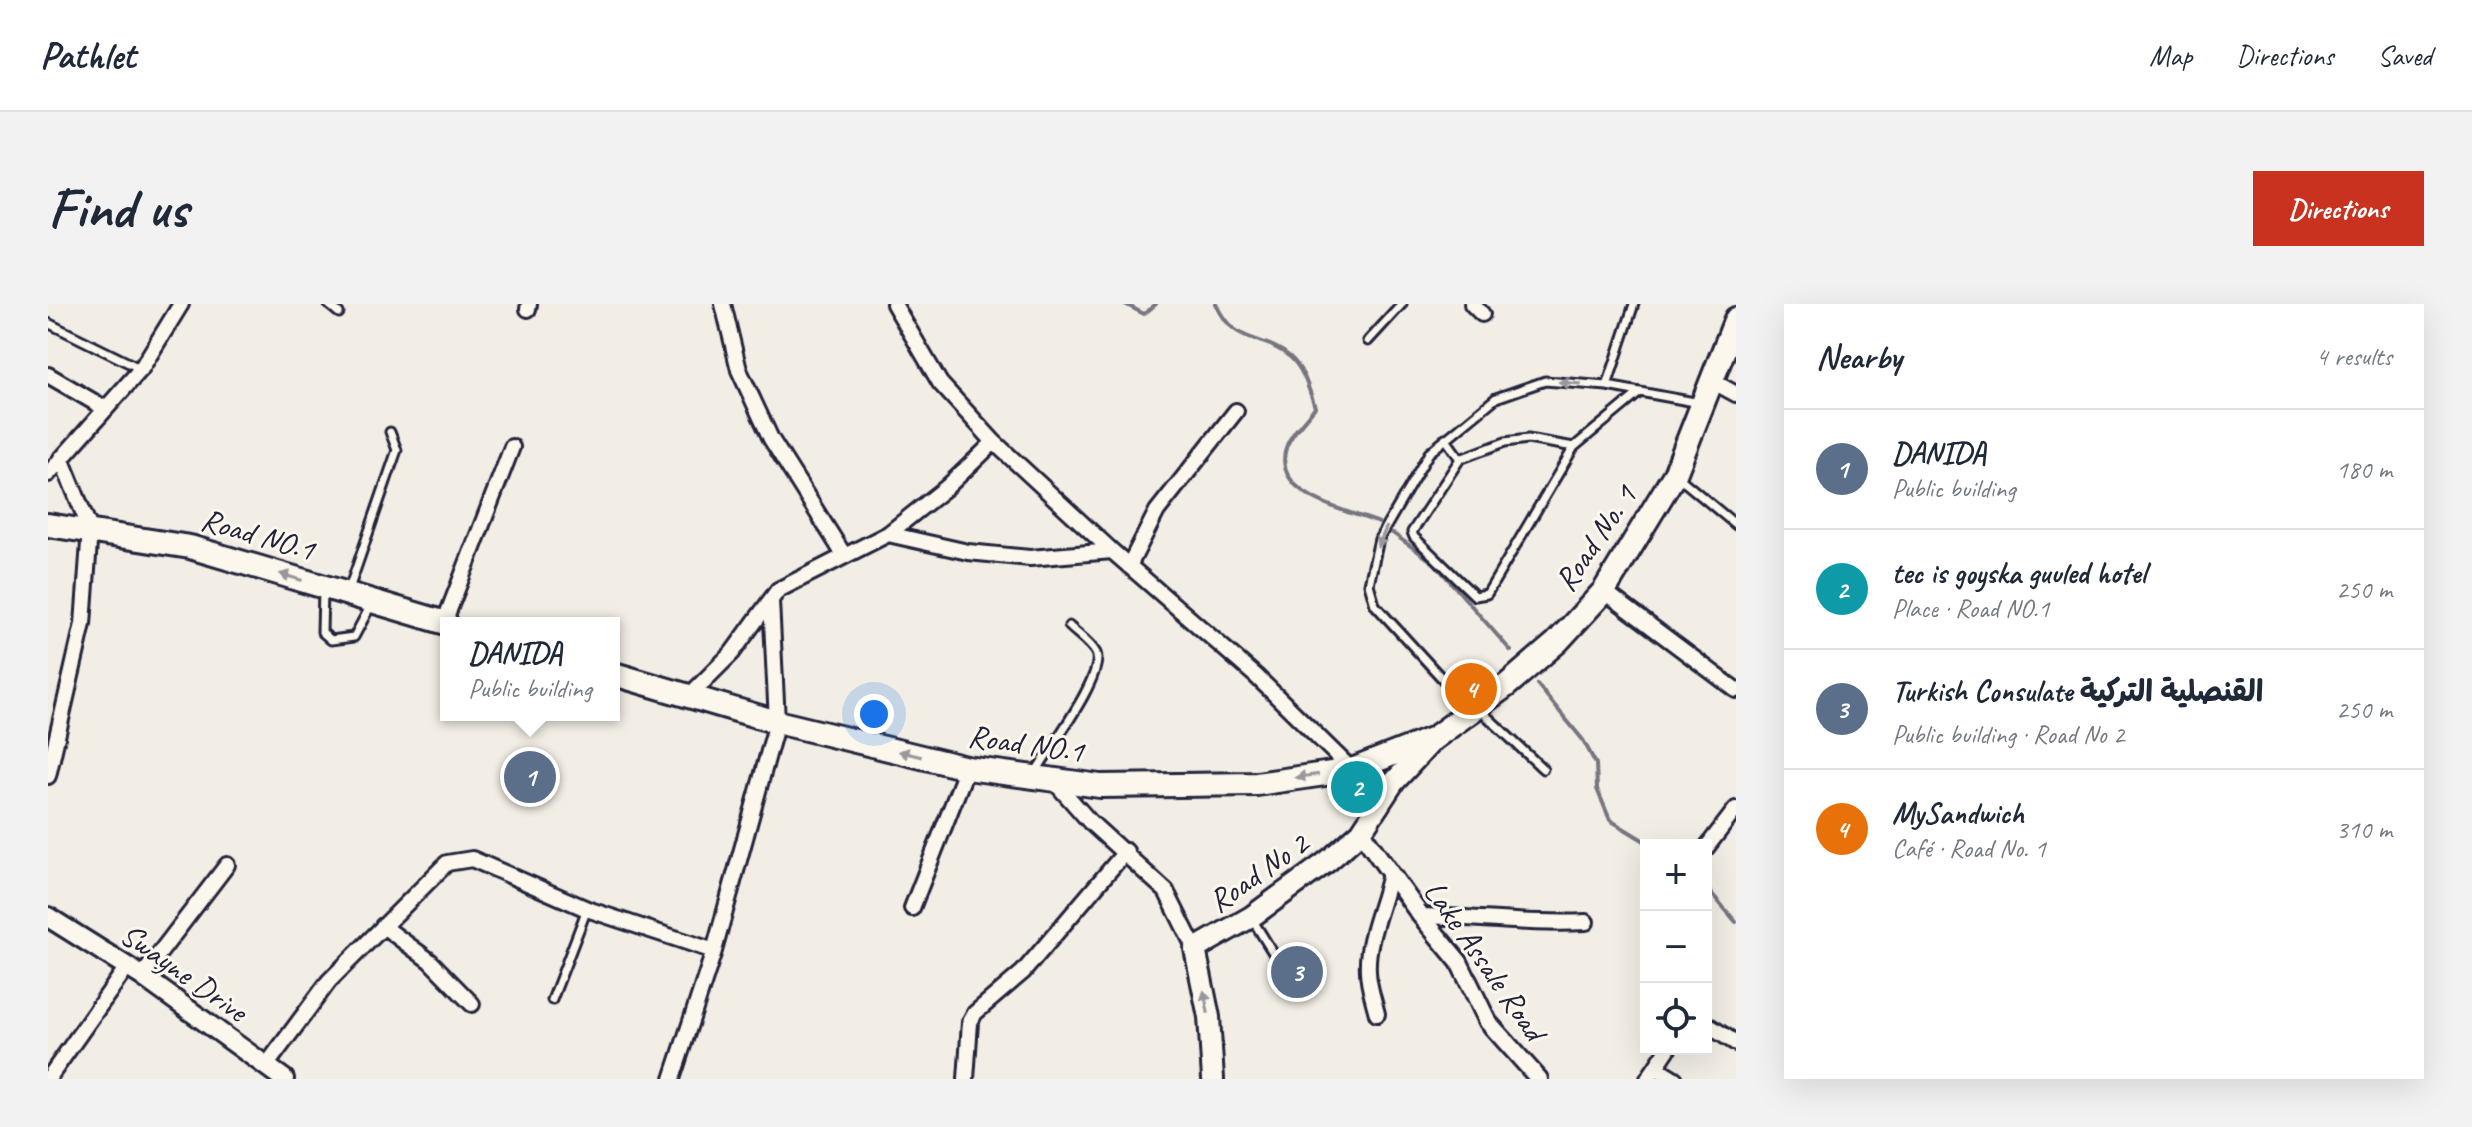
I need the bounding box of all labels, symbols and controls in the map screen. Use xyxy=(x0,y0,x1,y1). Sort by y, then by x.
text: Pathlet xyxy=(40,32,135,79)
text: Map xyxy=(2149,38,2192,73)
text: Directions xyxy=(2236,38,2334,73)
text: Saved xyxy=(2378,38,2432,73)
button: Directions xyxy=(2253,171,2424,246)
text: Find us xyxy=(48,173,188,244)
text: Nearby xyxy=(1816,335,1902,378)
text: 4 results xyxy=(2316,340,2392,373)
one-way arrow xyxy=(1557,376,1582,389)
text: DANIDA xyxy=(1892,434,1986,472)
text: 1 xyxy=(1836,453,1848,486)
text: 180 m xyxy=(2336,453,2392,486)
text: Public building xyxy=(1892,472,2015,505)
street label: Road No. 1 xyxy=(1545,476,1647,599)
street label: Road NO.1 xyxy=(196,499,321,571)
one-way arrow xyxy=(1376,525,1389,548)
text: tec is goyska guuled hotel xyxy=(1892,554,2146,592)
one-way arrow xyxy=(278,570,302,583)
text: 2 xyxy=(1836,573,1848,606)
text: 250 m xyxy=(2336,573,2392,606)
text: Place · Road NO.1 xyxy=(1892,592,2049,625)
popup xyxy=(440,617,620,721)
text: DANIDA xyxy=(468,634,562,672)
pin: 4 xyxy=(1445,659,1497,719)
text: Public building xyxy=(468,672,592,705)
text: Turkish Consulate القنصلية التركية xyxy=(1892,672,2263,710)
text: 3 xyxy=(1836,693,1848,726)
text: 250 m xyxy=(2336,693,2392,726)
your location xyxy=(854,694,894,734)
street label: Road NO.1 xyxy=(966,715,1088,772)
text: Public building · Road No 2 xyxy=(1892,718,2125,751)
pin: 1 xyxy=(504,747,556,807)
one-way arrow xyxy=(897,748,922,760)
pin: 2 xyxy=(1331,757,1383,817)
one-way arrow xyxy=(1294,770,1319,783)
text: MySandwich xyxy=(1892,794,2024,832)
text: 4 xyxy=(1836,813,1848,846)
text: 310 m xyxy=(2336,813,2392,846)
street label: Road No 2 xyxy=(1200,822,1318,922)
text: Café · Road No. 1 xyxy=(1892,832,2046,865)
map controls xyxy=(1640,839,1712,1055)
button: + xyxy=(1640,839,1712,911)
street label: Lake Assale Road xyxy=(1414,872,1558,1053)
button: − xyxy=(1640,911,1712,983)
street label: Swayne Drive xyxy=(112,914,257,1033)
pin: 3 xyxy=(1271,942,1323,1002)
button: locate xyxy=(1640,983,1712,1055)
one-way arrow xyxy=(1200,989,1212,1014)

